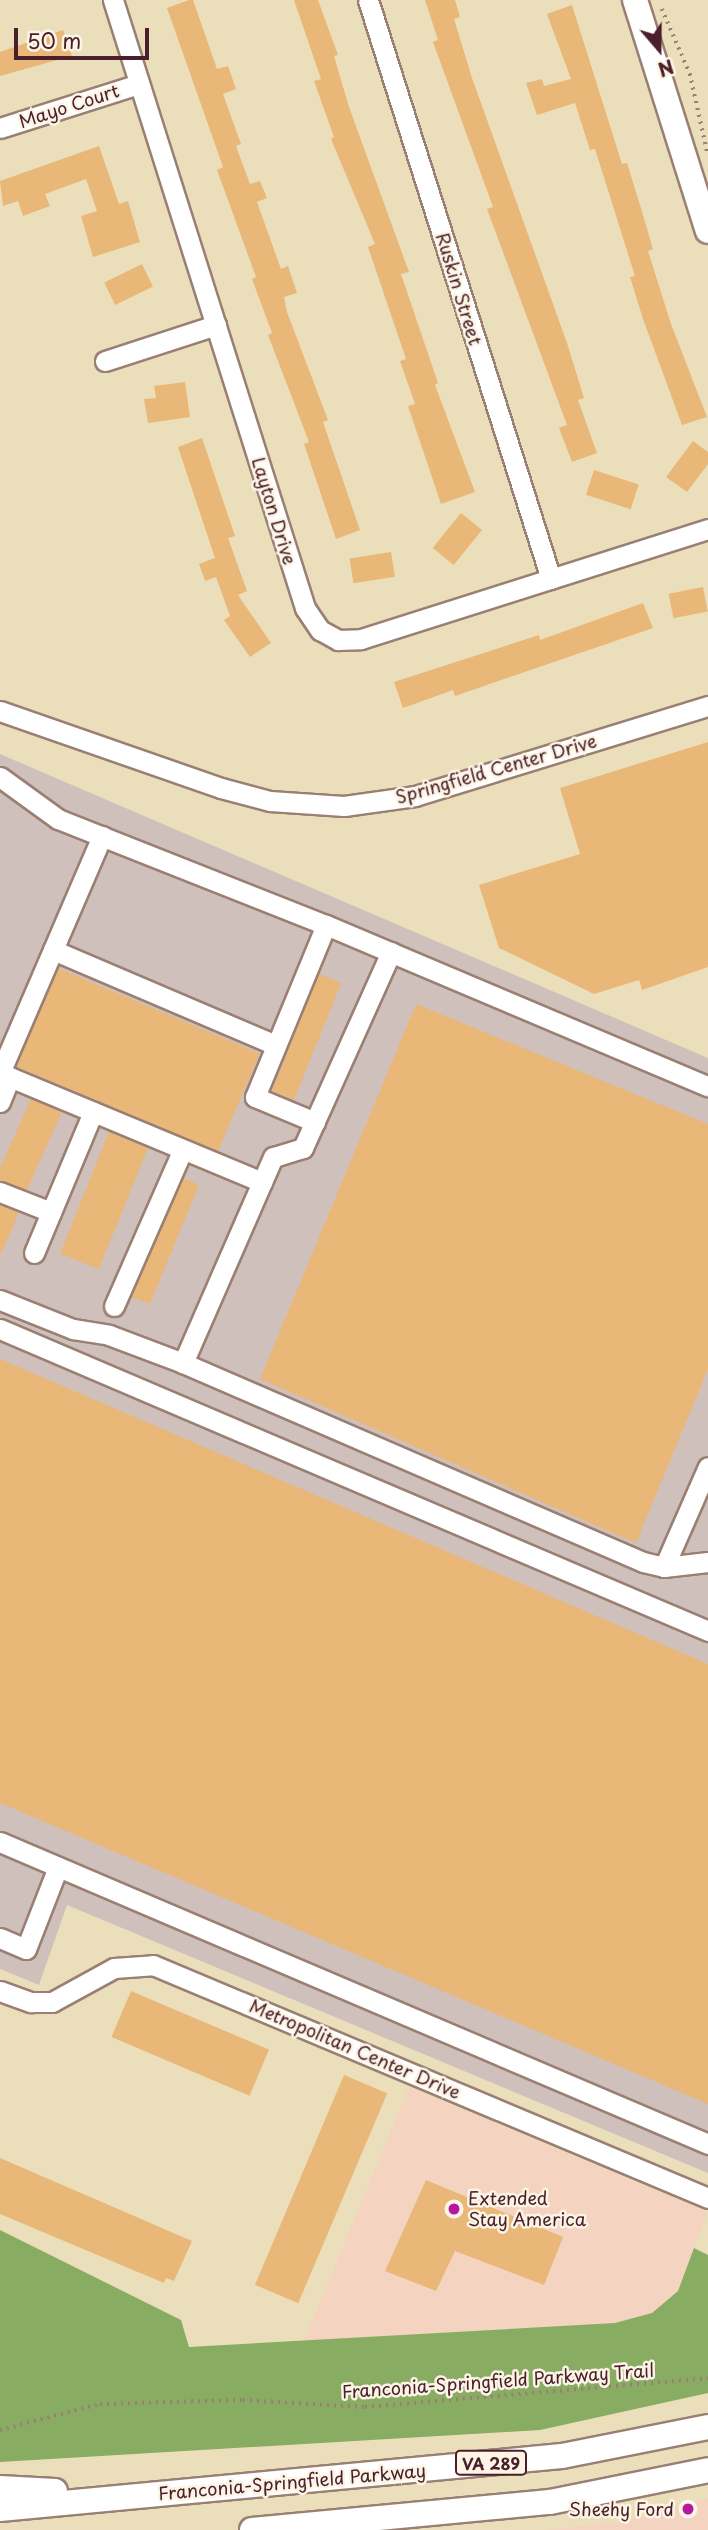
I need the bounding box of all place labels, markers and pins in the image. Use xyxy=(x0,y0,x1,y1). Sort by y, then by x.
place label: Extended Stay America xyxy=(468,2188,588,2230)
marker: Extended Stay America xyxy=(446,2201,462,2217)
place label: Sheehy Ford xyxy=(567,2498,674,2520)
marker: Sheehy Ford xyxy=(680,2501,696,2517)

